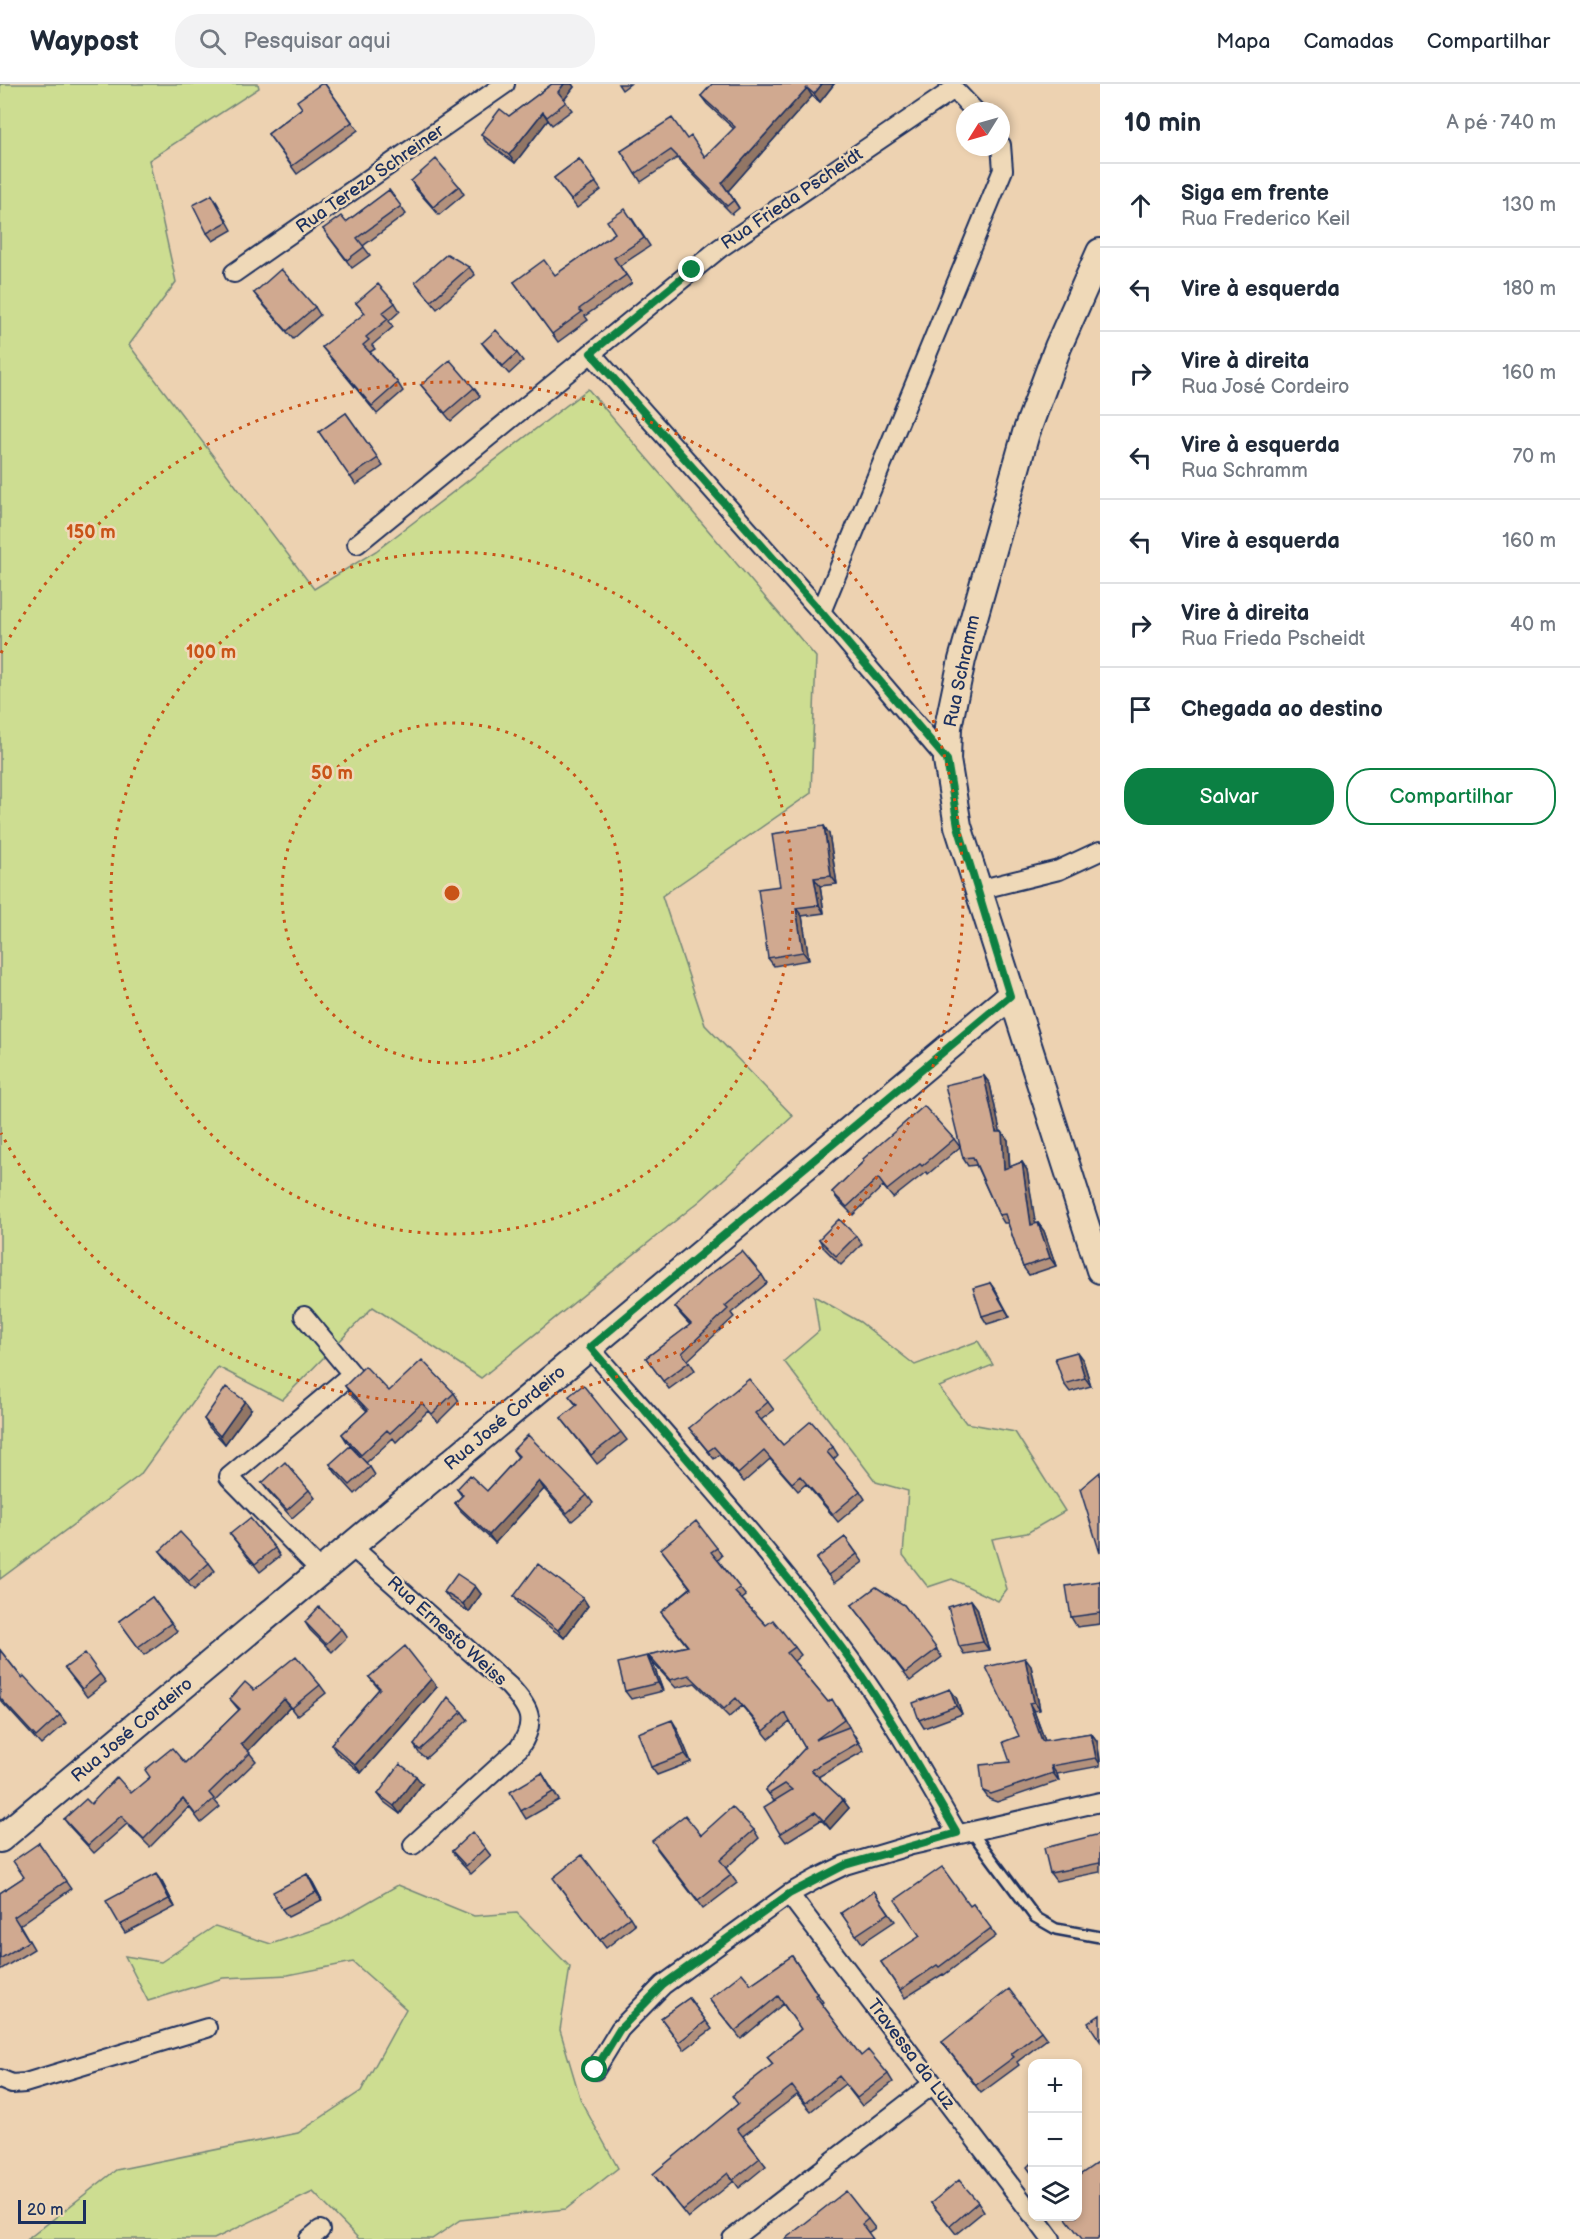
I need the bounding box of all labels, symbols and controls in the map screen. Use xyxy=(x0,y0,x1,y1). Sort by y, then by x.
search box xyxy=(175,14,595,68)
text: Waypost xyxy=(30,25,139,58)
icon: search xyxy=(196,25,229,58)
text: Pesquisar aqui xyxy=(244,28,391,55)
text: Mapa xyxy=(1216,29,1270,54)
text: Camadas xyxy=(1303,29,1394,54)
text: Compartilhar xyxy=(1427,29,1550,54)
north arrow xyxy=(956,102,1010,156)
text: 10 min xyxy=(1124,108,1201,139)
text: A pé · 740 m xyxy=(1447,111,1556,135)
street label: Rua Tereza Schreiner xyxy=(292,120,448,238)
street label: Rua Frieda Pscheidt xyxy=(717,144,867,254)
text: Siga em frente xyxy=(1181,180,1329,207)
icon: ahead xyxy=(1124,189,1157,222)
text: 130 m xyxy=(1502,193,1556,217)
text: Rua Frederico Keil xyxy=(1181,207,1350,231)
route end xyxy=(678,256,704,282)
icon: left xyxy=(1124,273,1157,306)
text: Vire à esquerda xyxy=(1181,276,1340,303)
text: 180 m xyxy=(1503,277,1556,301)
text: Vire à direita xyxy=(1181,348,1309,375)
icon: right xyxy=(1124,357,1157,390)
text: 160 m xyxy=(1502,361,1556,385)
text: Rua José Cordeiro xyxy=(1181,375,1349,399)
text: Vire à esquerda xyxy=(1181,432,1340,459)
icon: left xyxy=(1124,441,1157,474)
text: 70 m xyxy=(1512,445,1556,469)
text: Rua Schramm xyxy=(1181,459,1308,483)
text: 150 m xyxy=(66,522,116,543)
icon: left xyxy=(1124,525,1157,558)
text: Vire à esquerda xyxy=(1181,528,1340,555)
text: 160 m xyxy=(1502,529,1556,553)
text: Vire à direita xyxy=(1181,600,1309,627)
icon: right xyxy=(1124,609,1157,642)
street label: Rua Schramm xyxy=(940,613,984,729)
text: 40 m xyxy=(1510,613,1556,637)
text: Rua Frieda Pscheidt xyxy=(1181,627,1365,651)
text: 100 m xyxy=(186,642,236,663)
icon: arrive xyxy=(1124,693,1157,726)
text: Chegada ao destino xyxy=(1181,696,1383,723)
text: 50 m xyxy=(311,763,353,784)
button: Salvar xyxy=(1124,768,1334,825)
button: Compartilhar xyxy=(1346,768,1556,825)
centre of rings xyxy=(442,883,462,903)
street label: Rua José Cordeiro xyxy=(440,1361,570,1475)
street label: Rua Ernesto Weiss xyxy=(383,1572,511,1690)
street label: Rua José Cordeiro xyxy=(67,1673,197,1787)
street label: Travessa da Luz xyxy=(863,1995,960,2114)
route start xyxy=(581,2056,607,2082)
map controls xyxy=(1028,2059,1082,2221)
button: + xyxy=(1028,2059,1082,2113)
button: − xyxy=(1028,2113,1082,2167)
button: layers xyxy=(1028,2167,1082,2221)
scale bar xyxy=(18,2197,86,2224)
text: 20 m xyxy=(27,2201,63,2220)

